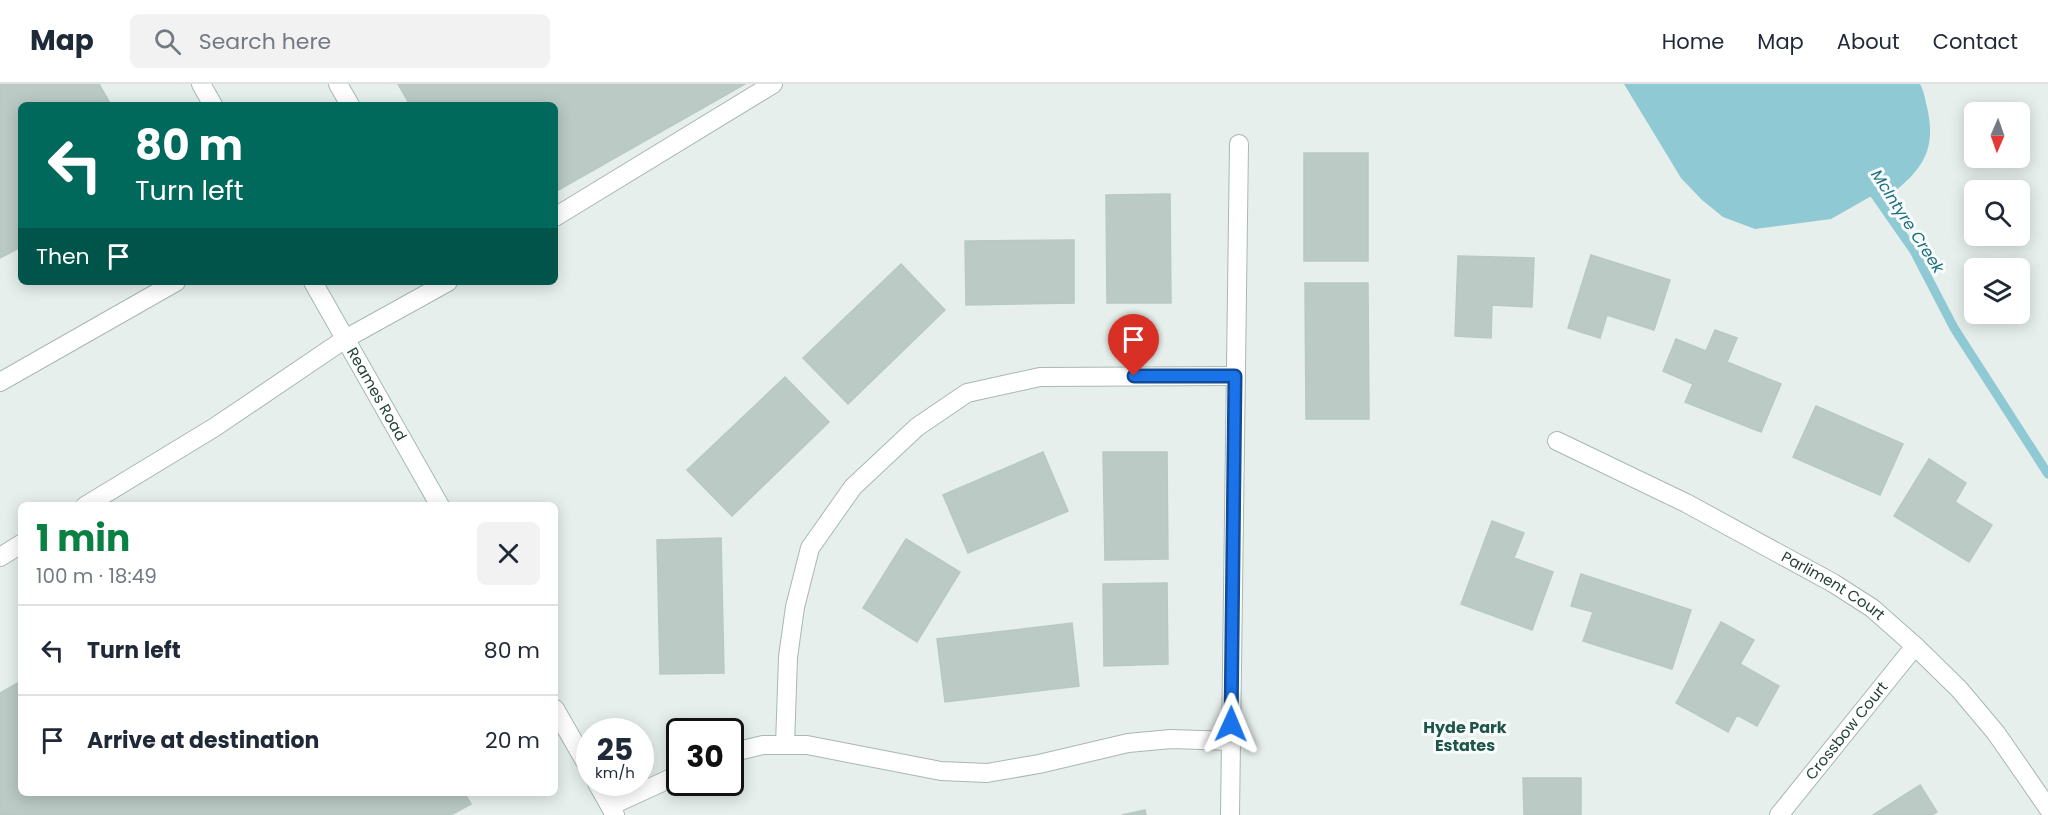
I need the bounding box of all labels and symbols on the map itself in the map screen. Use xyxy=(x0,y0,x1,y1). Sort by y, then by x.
north arrow xyxy=(1964,102,2030,168)
water label: McIntyre Creek xyxy=(1865,165,1950,278)
pin xyxy=(1108,314,1159,376)
street label: Reames Road xyxy=(342,343,412,444)
street label: Parliment Court xyxy=(1778,546,1890,625)
street label: Crossbow Court xyxy=(1800,677,1892,784)
position arrow xyxy=(1199,692,1263,756)
district label: Hyde Park Estates xyxy=(1423,716,1507,757)
speed limit sign: 30 xyxy=(666,718,744,796)

